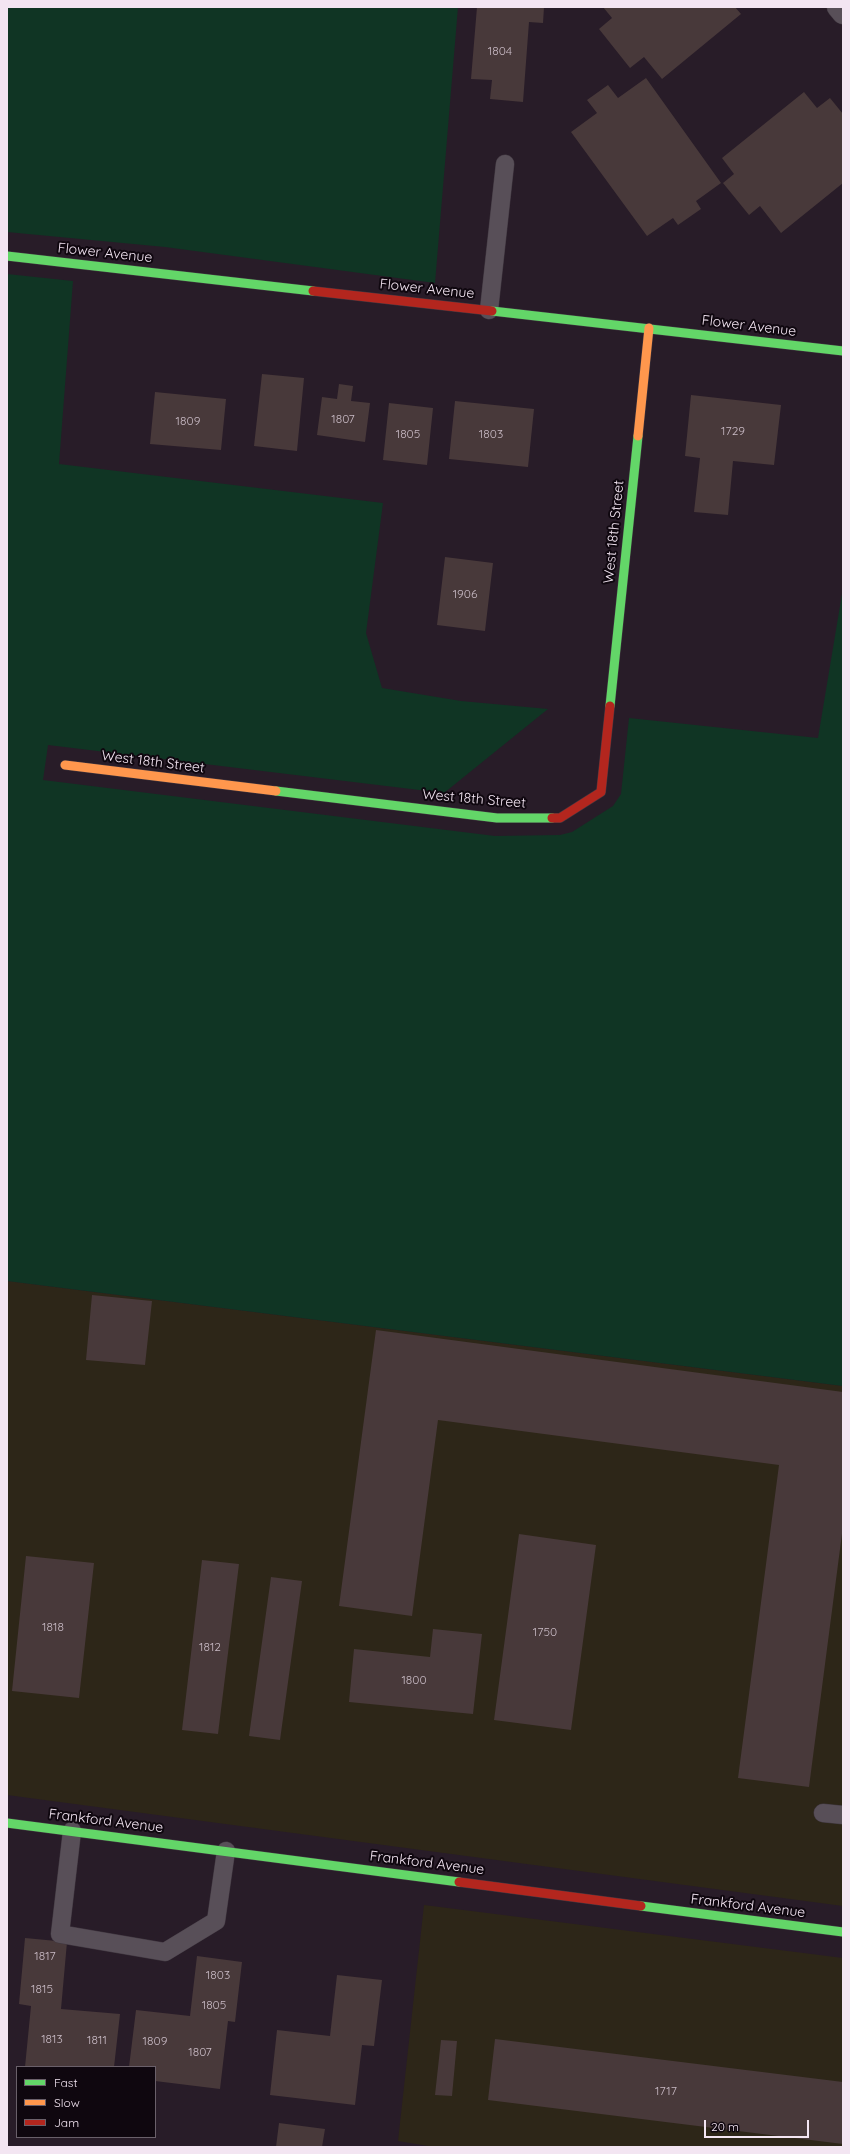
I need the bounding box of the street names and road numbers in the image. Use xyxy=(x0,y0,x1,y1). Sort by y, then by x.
street label: Flower Avenue xyxy=(57,240,153,266)
street label: Flower Avenue xyxy=(379,276,475,302)
street label: Flower Avenue xyxy=(701,312,797,340)
street label: West 18th Street xyxy=(600,479,628,585)
street label: West 18th Street xyxy=(100,747,206,777)
street label: West 18th Street xyxy=(422,786,526,812)
street label: Frankford Avenue xyxy=(48,1806,164,1836)
street label: Frankford Avenue xyxy=(369,1848,485,1878)
street label: Frankford Avenue xyxy=(690,1891,806,1921)

